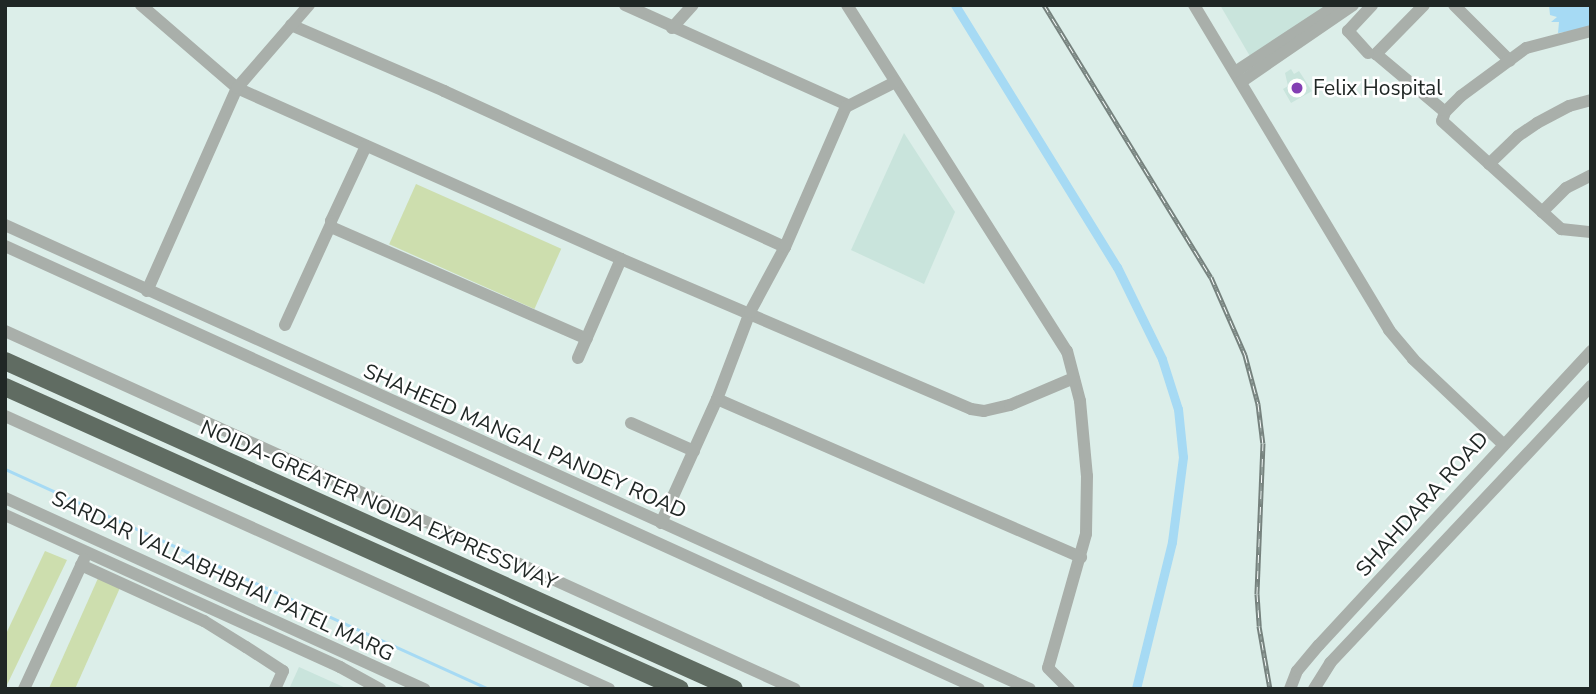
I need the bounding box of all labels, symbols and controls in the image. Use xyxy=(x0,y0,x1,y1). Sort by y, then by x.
place label: Felix Hospital xyxy=(1313,75,1442,101)
marker: Felix Hospital xyxy=(1287,78,1307,98)
street label: SHAHEED MANGAL PANDEY ROAD xyxy=(360,358,690,524)
street label: NOIDA-GREATER NOIDA EXPRESSWAY xyxy=(197,415,561,595)
street label: SHAHDARA ROAD xyxy=(1350,426,1494,582)
street label: SARDAR VALLABHBHAI PATEL MARG xyxy=(48,485,398,667)

